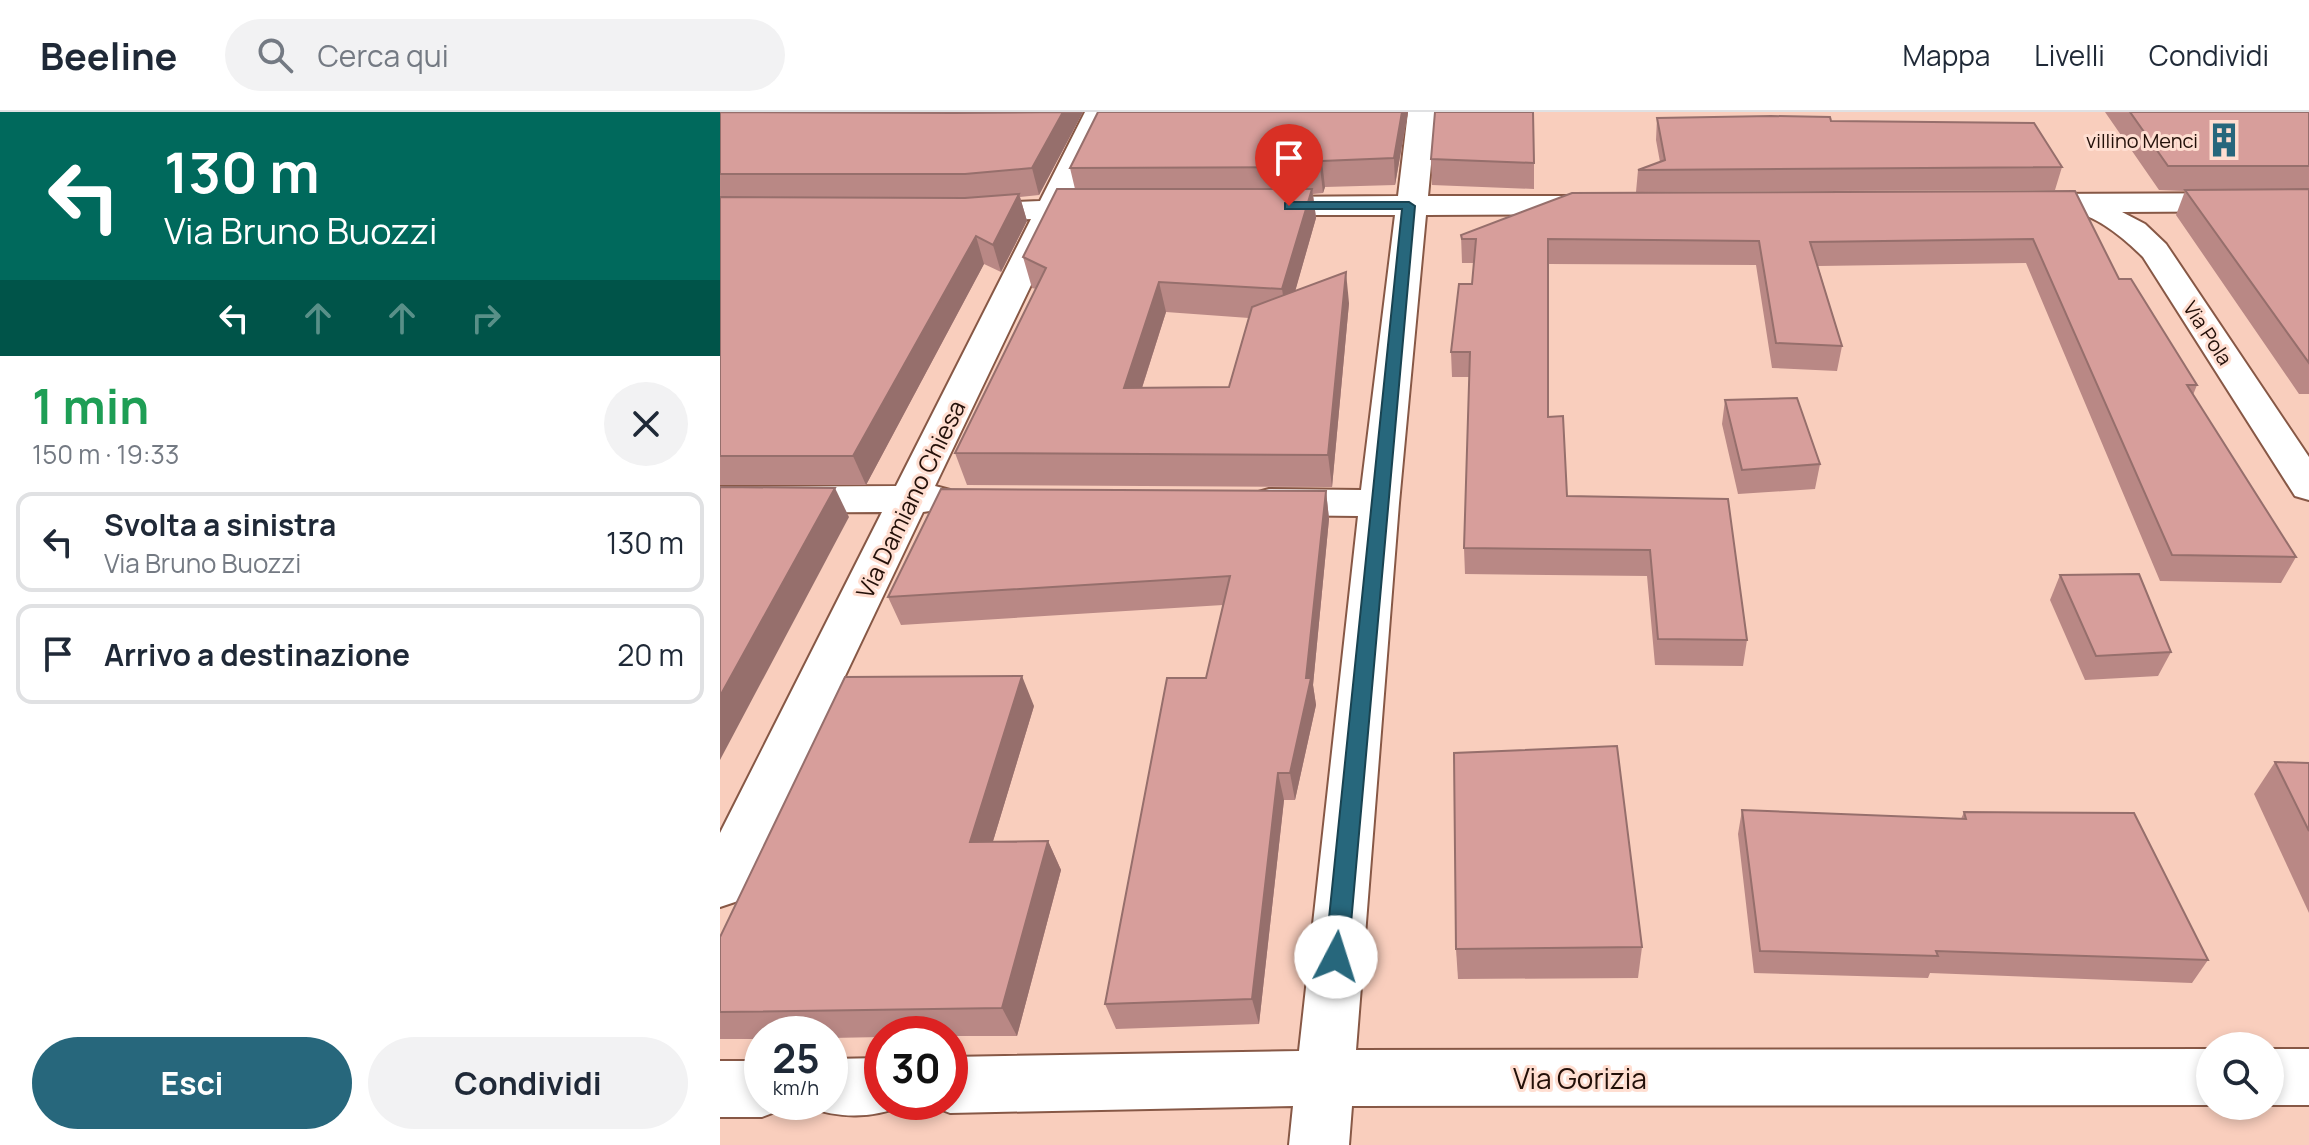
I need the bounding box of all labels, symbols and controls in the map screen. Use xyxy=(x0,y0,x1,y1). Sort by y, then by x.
search box xyxy=(225,19,785,91)
text: Beeline xyxy=(40,29,177,81)
icon: search xyxy=(253,33,297,77)
text: Cerca qui xyxy=(317,35,449,76)
text: Mappa xyxy=(1903,36,1990,74)
text: Livelli xyxy=(2034,36,2105,74)
text: Condividi xyxy=(2149,36,2269,74)
building icon: villino Menci xyxy=(2205,121,2243,159)
pin xyxy=(1255,124,1323,206)
place label: villino Menci xyxy=(2086,127,2198,154)
text: 130 m xyxy=(164,133,320,210)
icon: arrive xyxy=(1267,136,1311,180)
icon: left xyxy=(32,144,136,248)
text: Via Bruno Buozzi xyxy=(164,206,437,255)
icon: left xyxy=(212,296,256,340)
icon: ahead xyxy=(296,296,340,340)
icon: ahead xyxy=(380,296,424,340)
icon: right xyxy=(464,296,508,340)
street label: Via Pola xyxy=(2177,296,2239,370)
text: 1 min xyxy=(32,373,149,438)
button: close xyxy=(604,382,688,466)
street label: Via Damiano Chiesa xyxy=(848,394,972,604)
text: 150 m · 19:33 xyxy=(32,436,179,472)
text: Svolta a sinistra xyxy=(104,504,336,545)
icon: left xyxy=(36,520,80,564)
text: 130 m xyxy=(606,522,684,563)
text: Via Bruno Buozzi xyxy=(104,545,301,581)
icon: arrive xyxy=(36,632,80,676)
text: Arrivo a destinazione xyxy=(104,634,410,675)
text: 20 m xyxy=(617,634,684,675)
position arrow xyxy=(1294,915,1378,999)
speed limit sign: 30 xyxy=(864,1016,968,1120)
text: 25 xyxy=(772,1030,820,1085)
map controls xyxy=(2196,1032,2284,1120)
button: search xyxy=(2196,1032,2284,1120)
button: Esci xyxy=(32,1037,352,1129)
button: Condividi xyxy=(368,1037,688,1129)
street label: Via Gorizia xyxy=(1513,1059,1647,1097)
text: km/h xyxy=(773,1074,819,1101)

